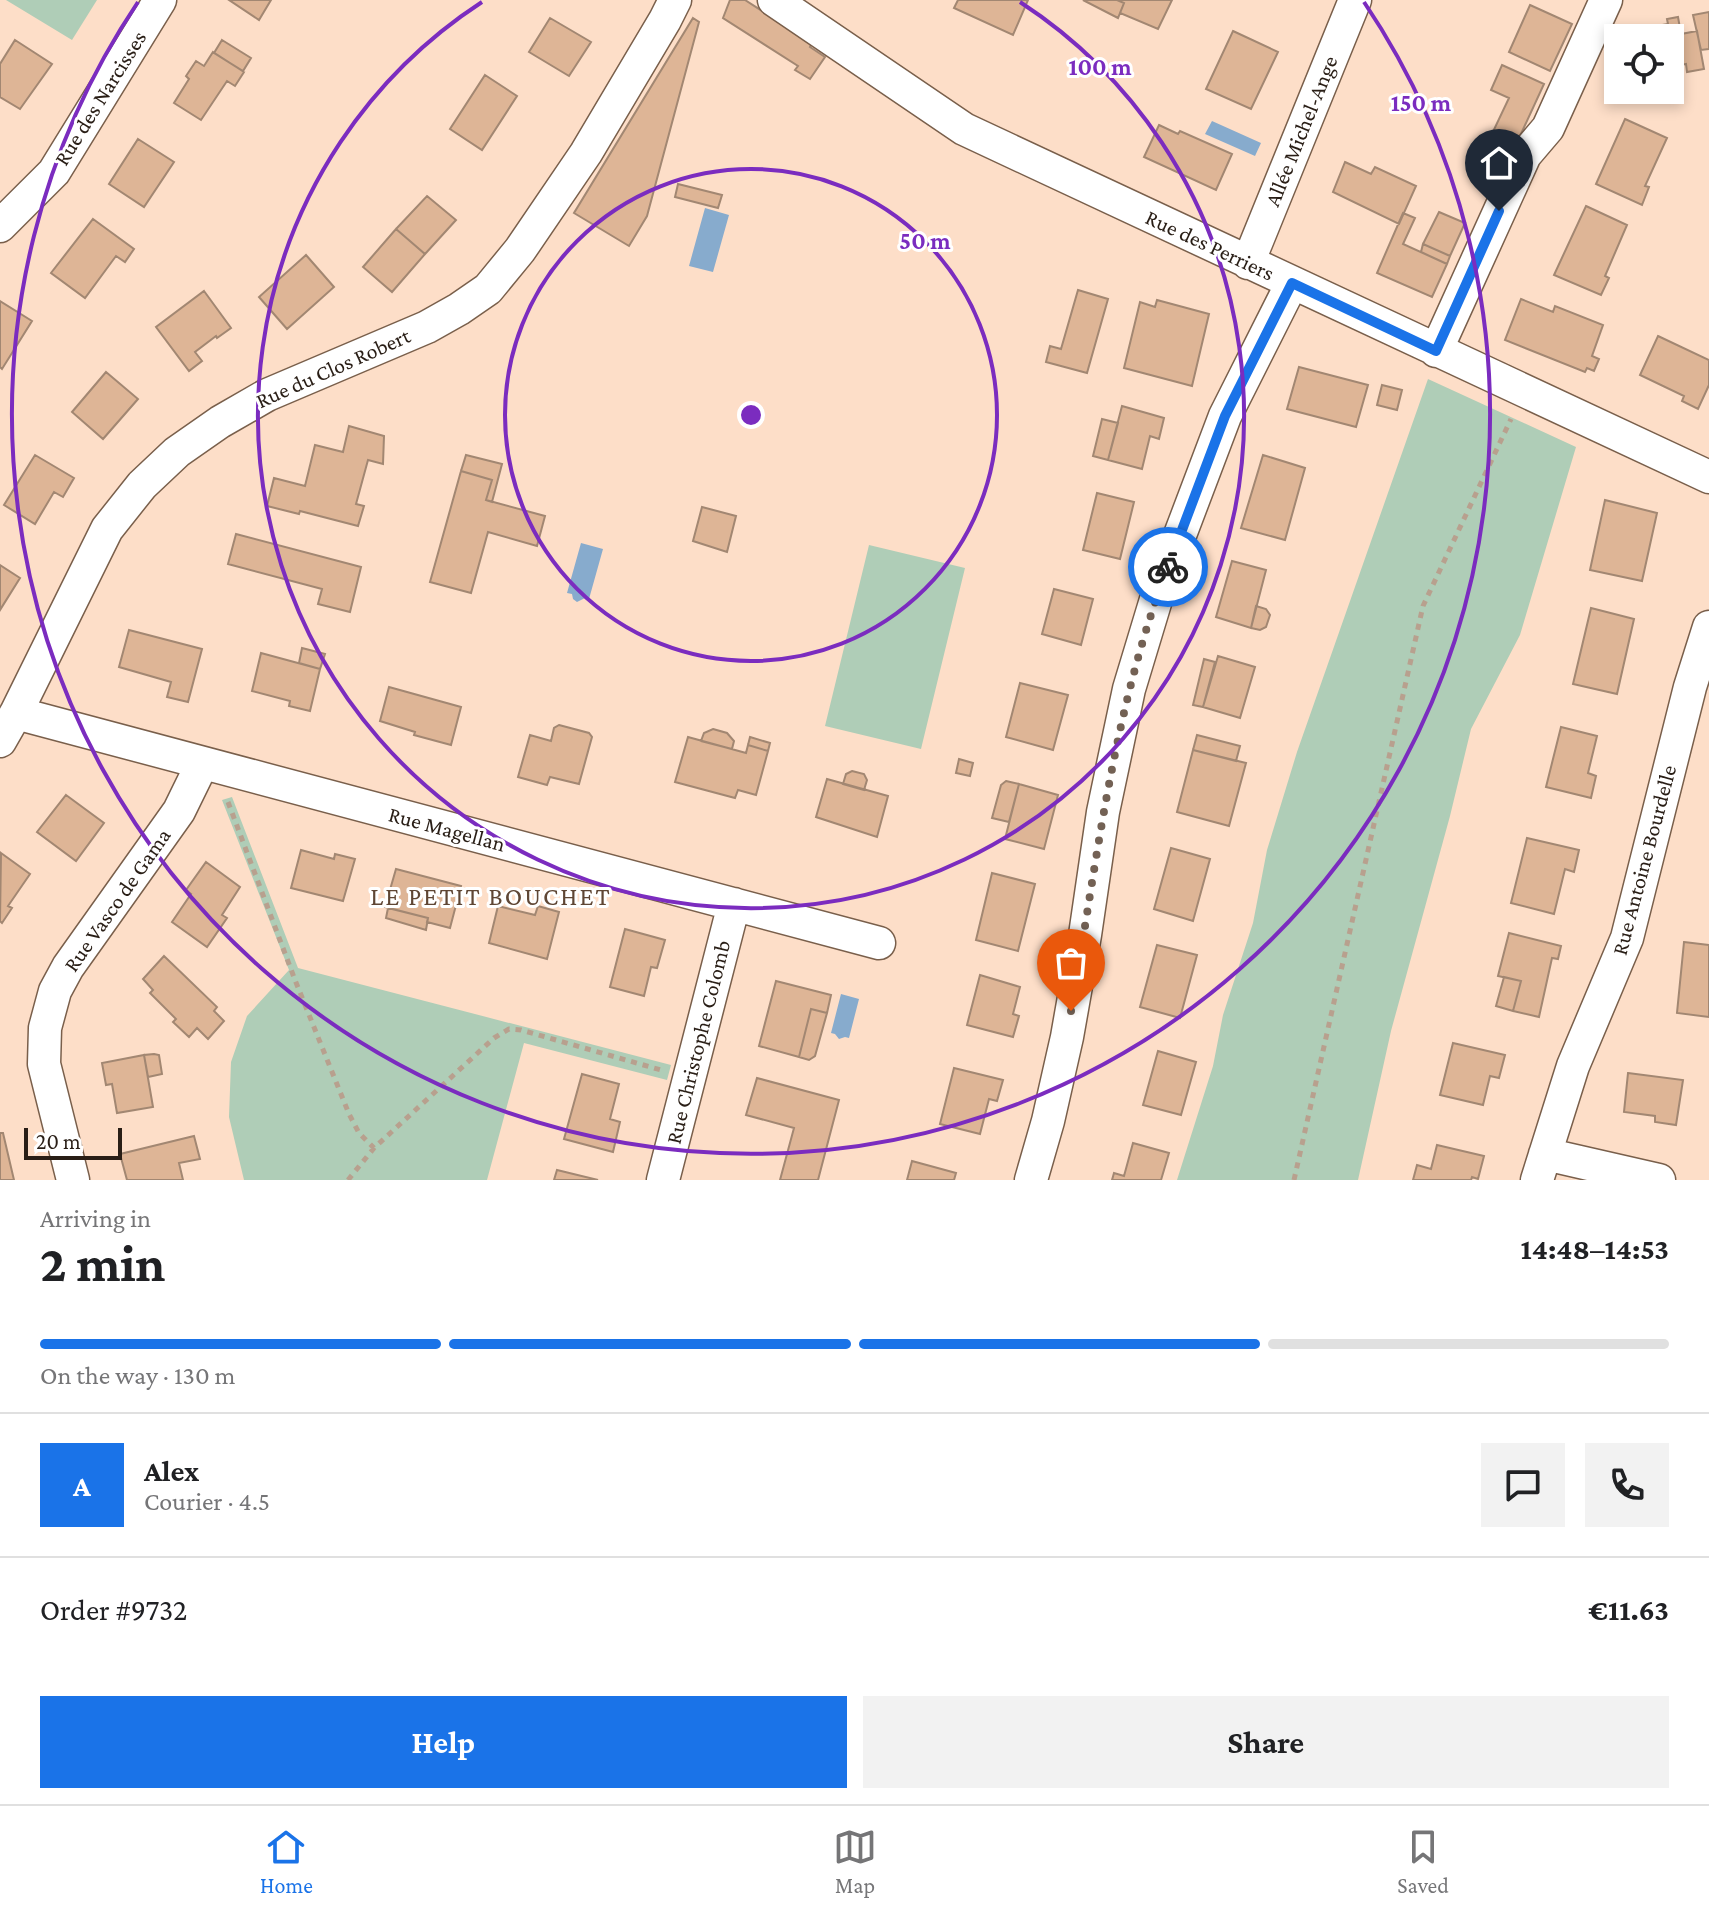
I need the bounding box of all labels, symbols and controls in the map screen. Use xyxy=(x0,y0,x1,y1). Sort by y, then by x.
map controls xyxy=(1604,24,1684,104)
button: locate xyxy=(1604,24,1684,104)
street label: Rue des Narcisses xyxy=(49,26,151,170)
street label: Allée Michel-Ange xyxy=(1259,52,1343,210)
text: 100 m xyxy=(1068,53,1132,80)
text: 150 m xyxy=(1391,89,1452,116)
pin xyxy=(1465,129,1533,211)
icon: home xyxy=(1477,141,1521,185)
street label: Rue des Perriers xyxy=(1142,204,1278,286)
text: 50 m xyxy=(899,227,951,254)
street label: Rue du Clos Robert xyxy=(252,323,415,413)
centre of rings xyxy=(737,401,765,429)
courier xyxy=(1128,527,1208,607)
icon: bike xyxy=(1146,545,1190,589)
street label: Rue Antoine Bourdelle xyxy=(1607,762,1681,958)
street label: Rue Magellan xyxy=(386,801,508,857)
street label: Rue Vasco de Gama xyxy=(58,824,176,976)
district label: LE PETIT BOUCHET xyxy=(370,882,612,911)
pin xyxy=(1037,929,1105,1011)
street label: Rue Christophe Colomb xyxy=(661,938,735,1146)
icon: bag xyxy=(1049,941,1093,985)
scale bar xyxy=(24,1124,122,1160)
text: 20 m xyxy=(36,1129,81,1154)
text: Arriving in xyxy=(40,1204,151,1233)
text: 14:48–14:53 xyxy=(1521,1232,1669,1265)
text: 2 min xyxy=(40,1234,165,1292)
text: On the way · 130 m xyxy=(40,1361,235,1390)
button: chat xyxy=(1481,1443,1565,1527)
button: phone xyxy=(1585,1443,1669,1527)
text: Alex xyxy=(144,1454,199,1487)
text: A xyxy=(73,1469,91,1502)
text: Courier · 4.5 xyxy=(144,1487,270,1516)
text: Order #9732 xyxy=(40,1593,187,1626)
text: €11.63 xyxy=(1588,1593,1669,1626)
button: Help xyxy=(40,1696,847,1788)
button: Share xyxy=(863,1696,1669,1788)
tab: Home xyxy=(260,1825,313,1898)
tab: Map xyxy=(833,1825,877,1898)
tab: Saved xyxy=(1397,1825,1449,1898)

